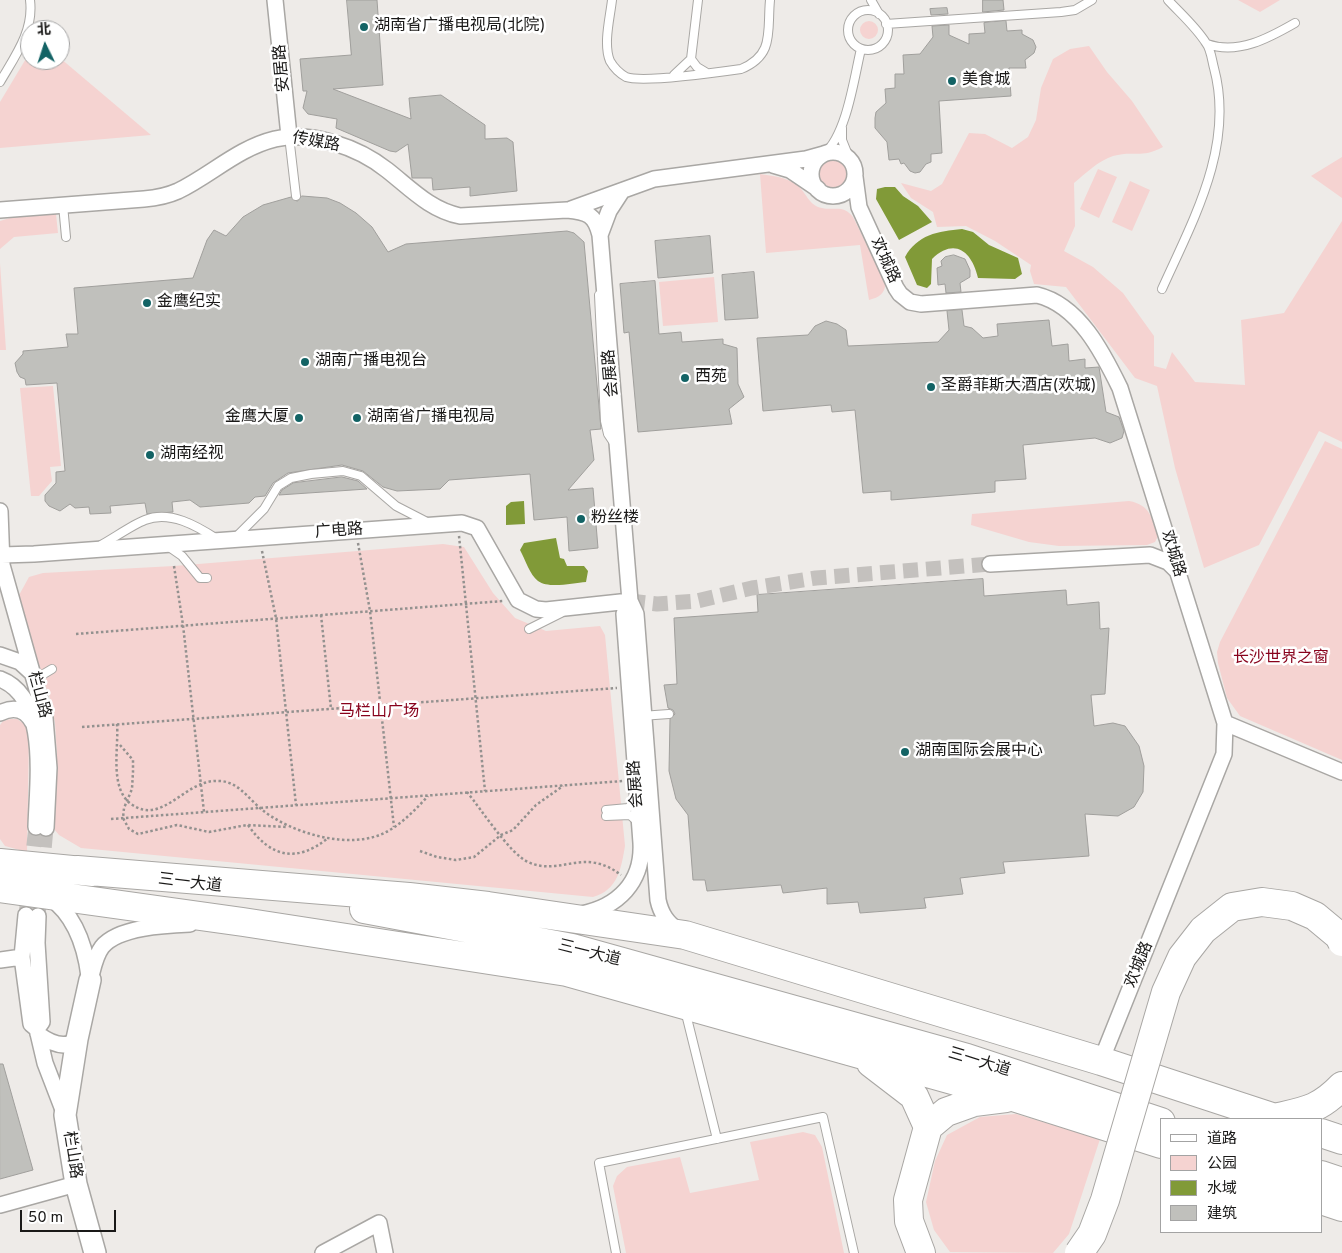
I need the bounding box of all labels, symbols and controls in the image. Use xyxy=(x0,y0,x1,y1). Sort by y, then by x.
place label: 湖南省广播电视局(北院) xyxy=(374,17,545,37)
north arrow xyxy=(20,20,70,70)
marker: 湖南省广播电视局(北院) xyxy=(358,21,370,33)
text: 北 xyxy=(36,22,52,40)
street label: 安居路 xyxy=(271,43,295,93)
place label: 美食城 xyxy=(962,71,1010,91)
marker: 美食城 xyxy=(946,75,958,87)
street label: 传媒路 xyxy=(291,129,341,157)
street label: 欢城路 xyxy=(865,235,903,287)
place label: 金鹰纪实 xyxy=(157,293,221,313)
marker: 金鹰纪实 xyxy=(141,297,153,309)
street label: 会展路 xyxy=(600,348,624,398)
place label: 湖南广播电视台 xyxy=(315,352,427,372)
marker: 湖南广播电视台 xyxy=(299,356,311,368)
place label: 西苑 xyxy=(695,368,727,388)
marker: 西苑 xyxy=(679,372,691,384)
place label: 圣爵菲斯大酒店(欢城) xyxy=(941,377,1096,397)
marker: 圣爵菲斯大酒店(欢城) xyxy=(925,381,937,393)
place label: 金鹰大厦 xyxy=(225,408,289,428)
place label: 湖南省广播电视局 xyxy=(367,408,495,428)
marker: 金鹰大厦 xyxy=(293,412,305,424)
marker: 湖南省广播电视局 xyxy=(351,412,363,424)
place label: 湖南经视 xyxy=(160,445,224,465)
marker: 湖南经视 xyxy=(144,449,156,461)
place label: 粉丝楼 xyxy=(591,509,639,529)
marker: 粉丝楼 xyxy=(575,513,587,525)
street label: 广电路 xyxy=(314,521,364,543)
street label: 欢城路 xyxy=(1156,528,1188,580)
park label: 长沙世界之窗 xyxy=(1233,649,1329,669)
street label: 栏山路 xyxy=(23,669,53,721)
park label: 马栏山广场 xyxy=(339,703,419,723)
place label: 湖南国际会展中心 xyxy=(915,742,1043,762)
marker: 湖南国际会展中心 xyxy=(899,746,911,758)
street label: 会展路 xyxy=(626,759,648,809)
street label: 三一大道 xyxy=(157,871,223,897)
street label: 三一大道 xyxy=(556,937,622,971)
street label: 欢城路 xyxy=(1122,939,1158,991)
street label: 三一大道 xyxy=(946,1044,1012,1082)
legend xyxy=(1160,1118,1322,1233)
street label: 栏山路 xyxy=(58,1130,84,1180)
text: 道路 xyxy=(1207,1130,1237,1149)
text: 公园 xyxy=(1207,1155,1237,1174)
text: 水域 xyxy=(1207,1180,1237,1199)
scale bar xyxy=(22,1200,119,1232)
text: 建筑 xyxy=(1207,1205,1237,1224)
text: 50 m xyxy=(28,1209,63,1228)

